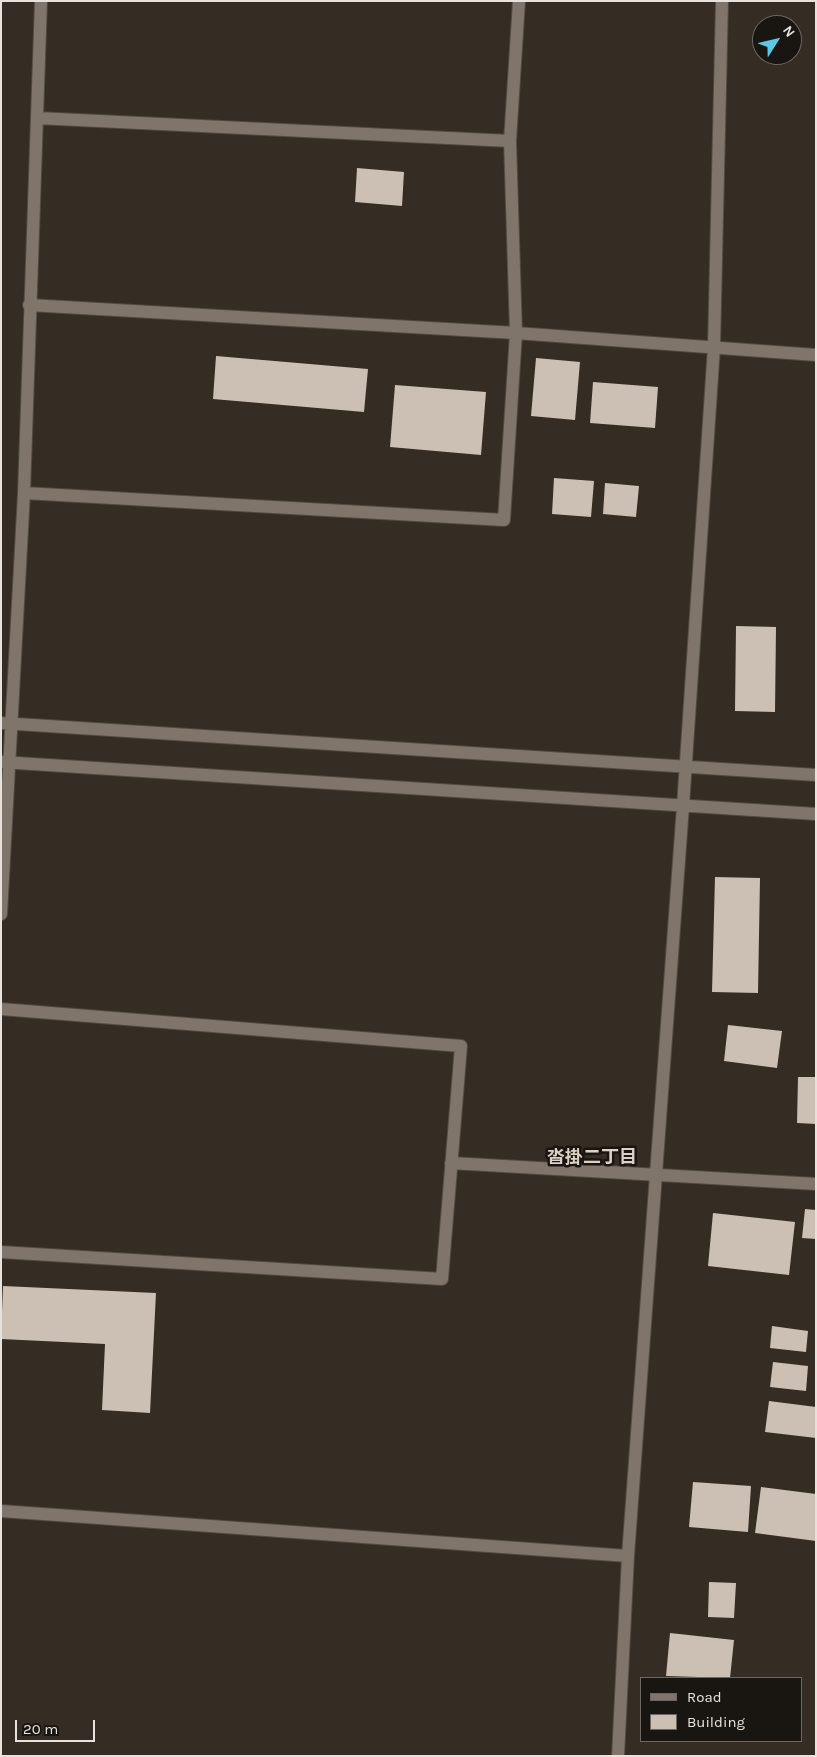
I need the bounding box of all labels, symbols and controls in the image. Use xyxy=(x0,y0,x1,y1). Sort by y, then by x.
north arrow xyxy=(752,15,802,65)
text: N xyxy=(779,22,799,41)
district label: 沓掛二丁目 xyxy=(547,1147,637,1169)
legend xyxy=(640,1677,802,1742)
text: Road xyxy=(687,1688,722,1706)
scale bar xyxy=(18,1710,98,1742)
text: Building xyxy=(687,1713,745,1731)
text: 20 m xyxy=(23,1720,58,1738)

